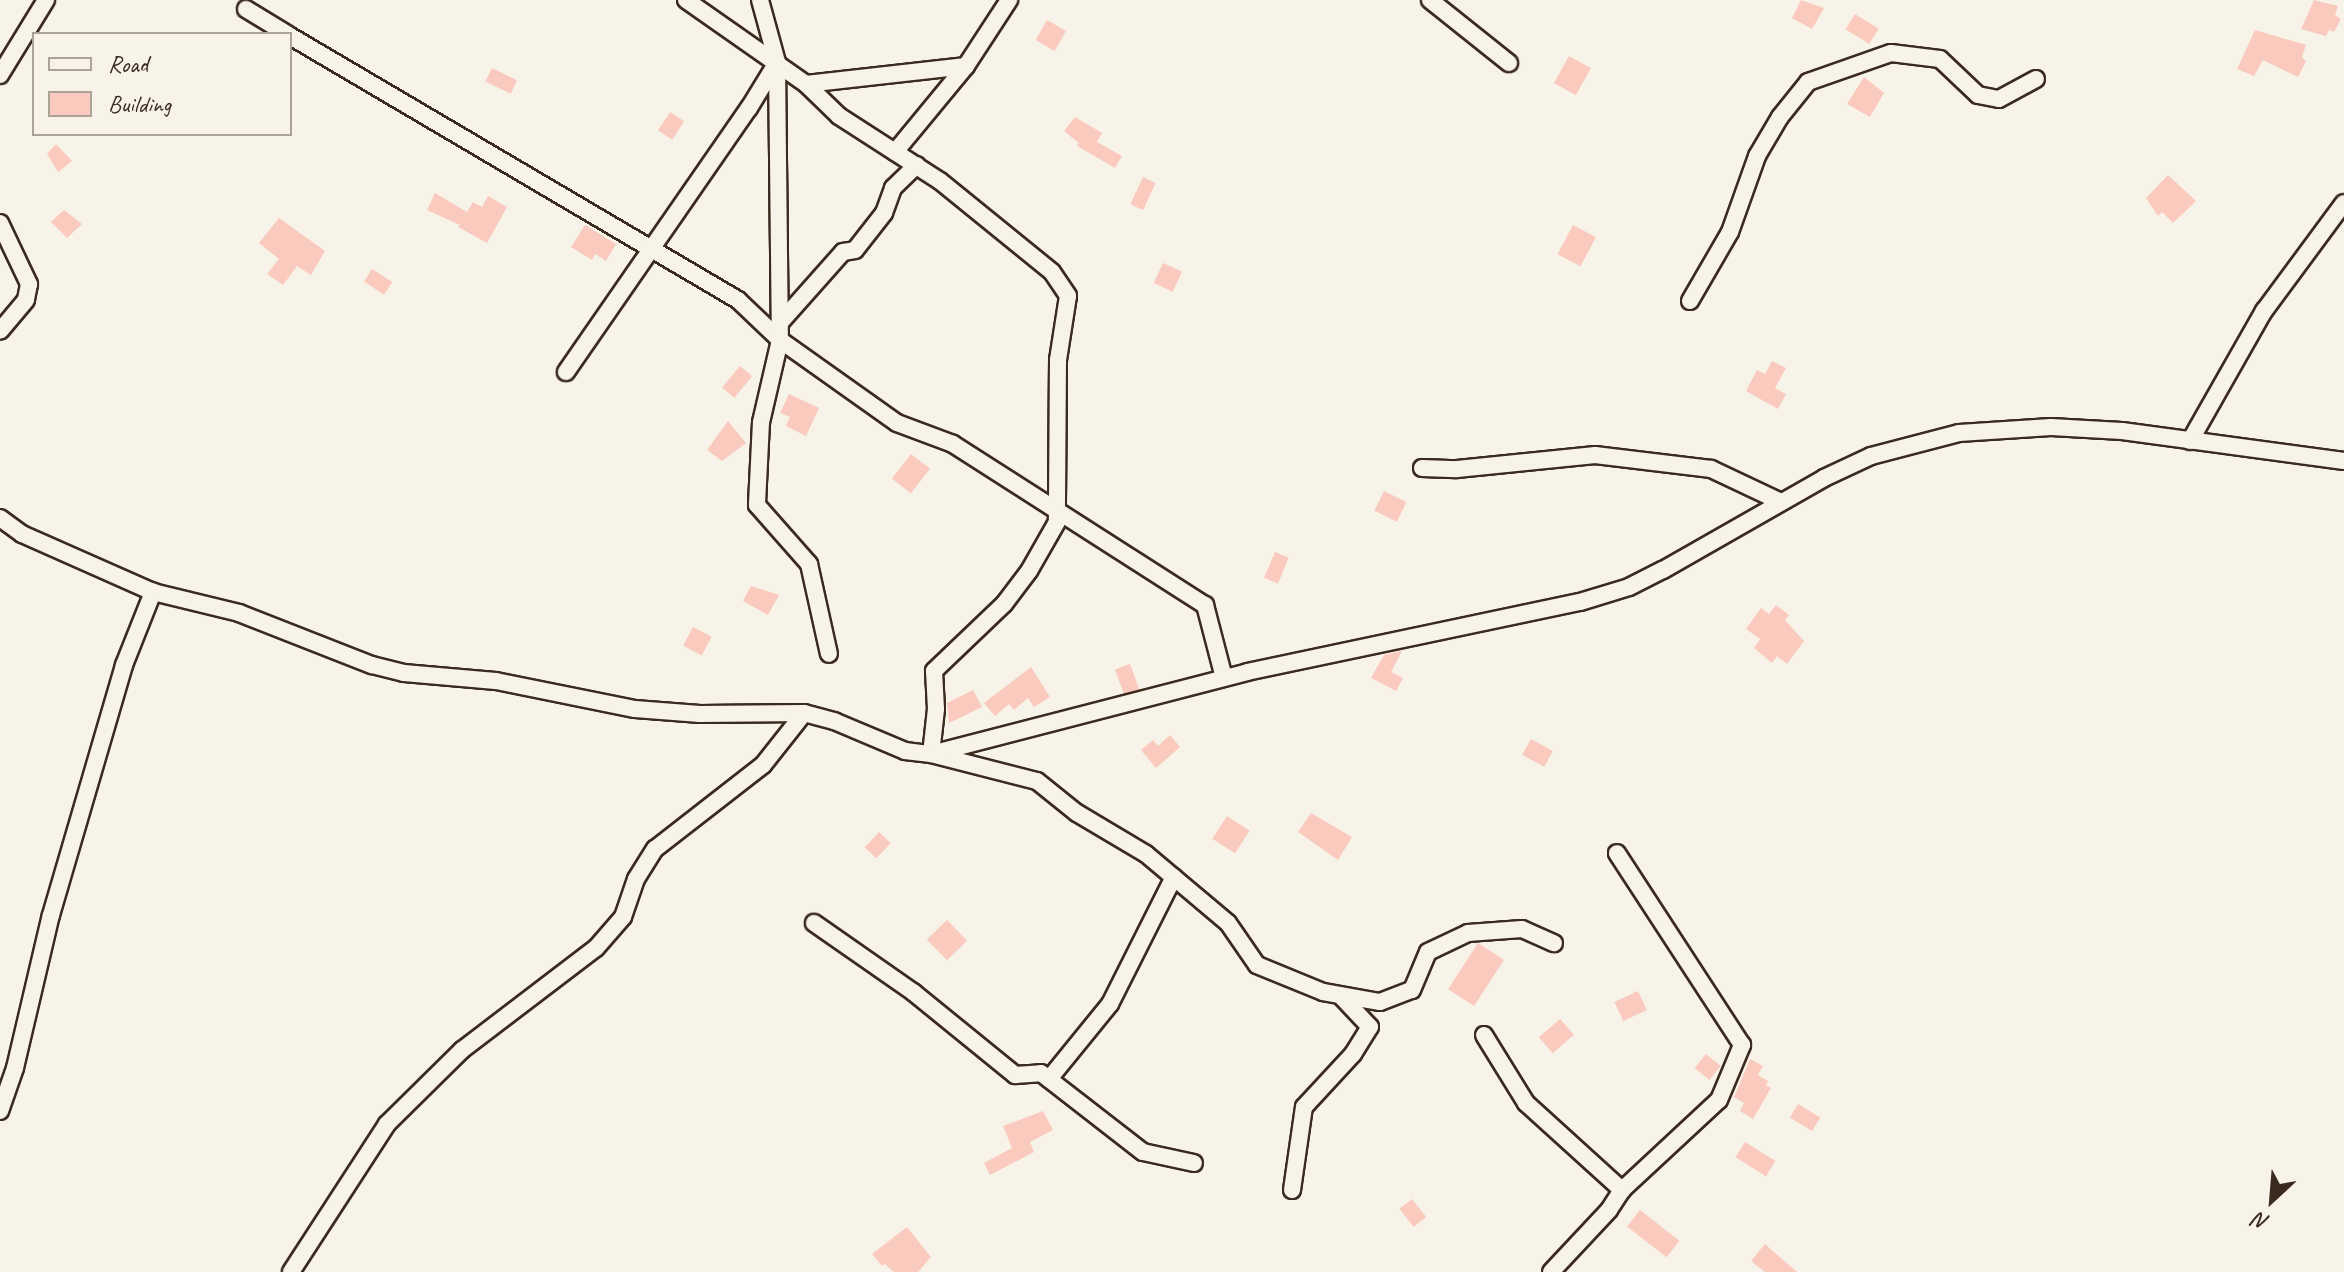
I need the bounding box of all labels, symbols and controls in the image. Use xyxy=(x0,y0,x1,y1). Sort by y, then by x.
legend xyxy=(32,32,292,136)
text: Road xyxy=(108,49,148,79)
text: Building xyxy=(108,89,171,119)
north arrow xyxy=(2232,1160,2312,1240)
text: N xyxy=(2249,1206,2274,1237)

